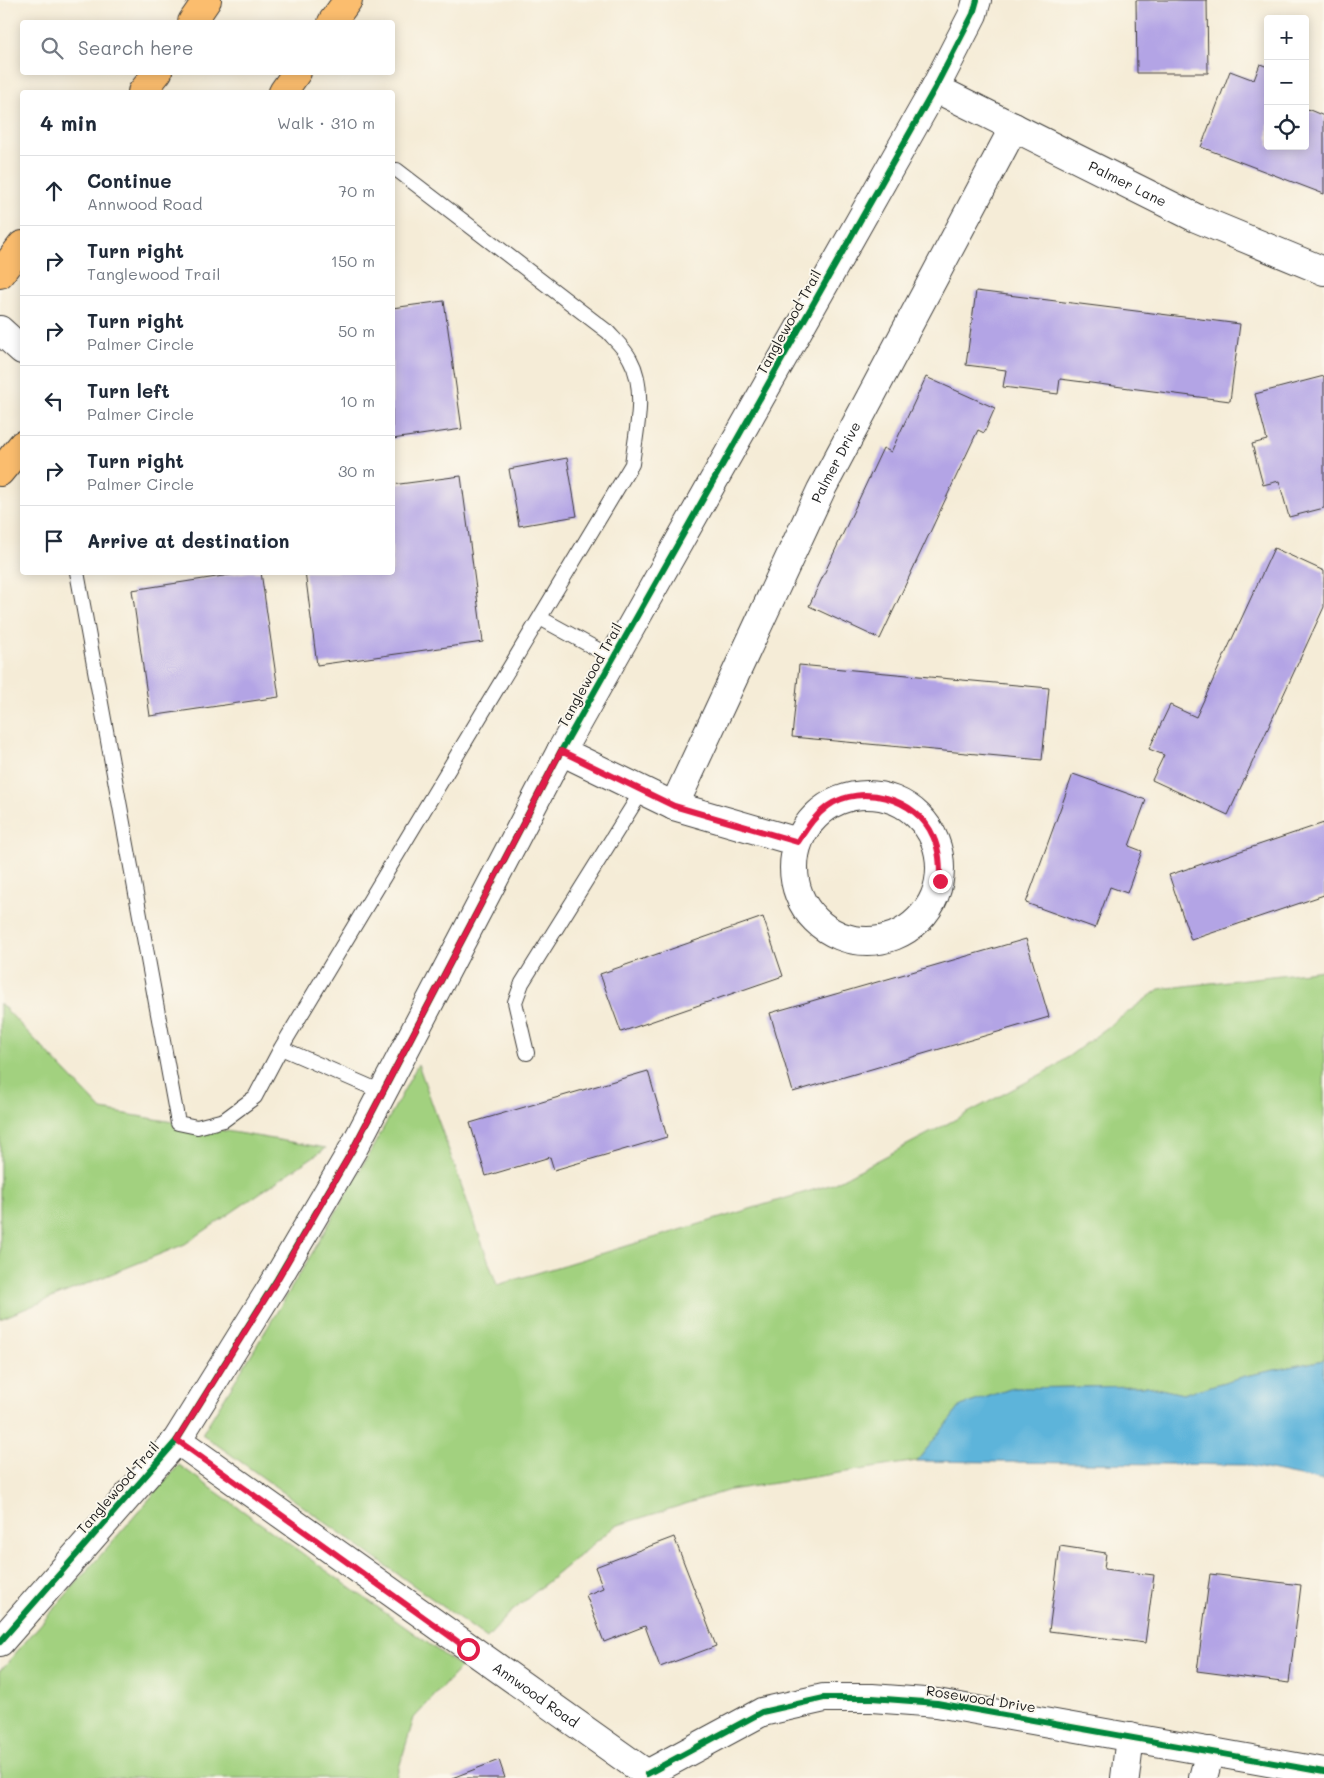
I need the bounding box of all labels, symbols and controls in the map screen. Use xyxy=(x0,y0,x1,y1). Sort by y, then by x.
map controls xyxy=(1264,15,1309,150)
button: + xyxy=(1264,15,1309,60)
search box xyxy=(20,20,395,75)
icon: search xyxy=(38,34,66,62)
text: Search here xyxy=(78,35,194,60)
button: − xyxy=(1264,60,1309,105)
button: locate xyxy=(1264,105,1309,150)
text: 4 min xyxy=(40,109,97,136)
text: Walk · 310 m xyxy=(277,112,375,133)
street label: Palmer Lane xyxy=(1086,156,1170,211)
text: Continue xyxy=(87,168,172,193)
icon: ahead xyxy=(40,177,68,205)
text: 70 m xyxy=(338,180,375,201)
text: Annwood Road xyxy=(87,193,202,214)
text: Turn right xyxy=(87,238,184,263)
icon: right xyxy=(40,247,68,275)
text: 150 m xyxy=(331,250,375,271)
text: Tanglewood Trail xyxy=(87,263,220,284)
street label: Tanglewood Trail xyxy=(752,266,825,377)
text: Turn right xyxy=(87,308,184,333)
icon: right xyxy=(40,317,68,345)
text: 50 m xyxy=(338,320,375,341)
text: Palmer Circle xyxy=(87,333,194,354)
text: Turn left xyxy=(87,378,170,403)
icon: left xyxy=(40,387,68,415)
text: 10 m xyxy=(340,390,375,411)
text: Palmer Circle xyxy=(87,403,194,424)
street label: Palmer Drive xyxy=(806,418,865,506)
text: Turn right xyxy=(87,448,184,473)
icon: right xyxy=(40,457,68,485)
text: 30 m xyxy=(338,460,375,481)
text: Palmer Circle xyxy=(87,473,194,494)
icon: arrive xyxy=(40,527,68,555)
text: Arrive at destination xyxy=(87,528,290,553)
street label: Tanglewood Trail xyxy=(553,619,626,730)
route end xyxy=(929,870,952,893)
street label: Tanglewood Trail xyxy=(72,1437,163,1538)
route start xyxy=(457,1638,480,1661)
street label: Annwood Road xyxy=(489,1657,583,1732)
street label: Rosewood Drive xyxy=(925,1680,1037,1717)

